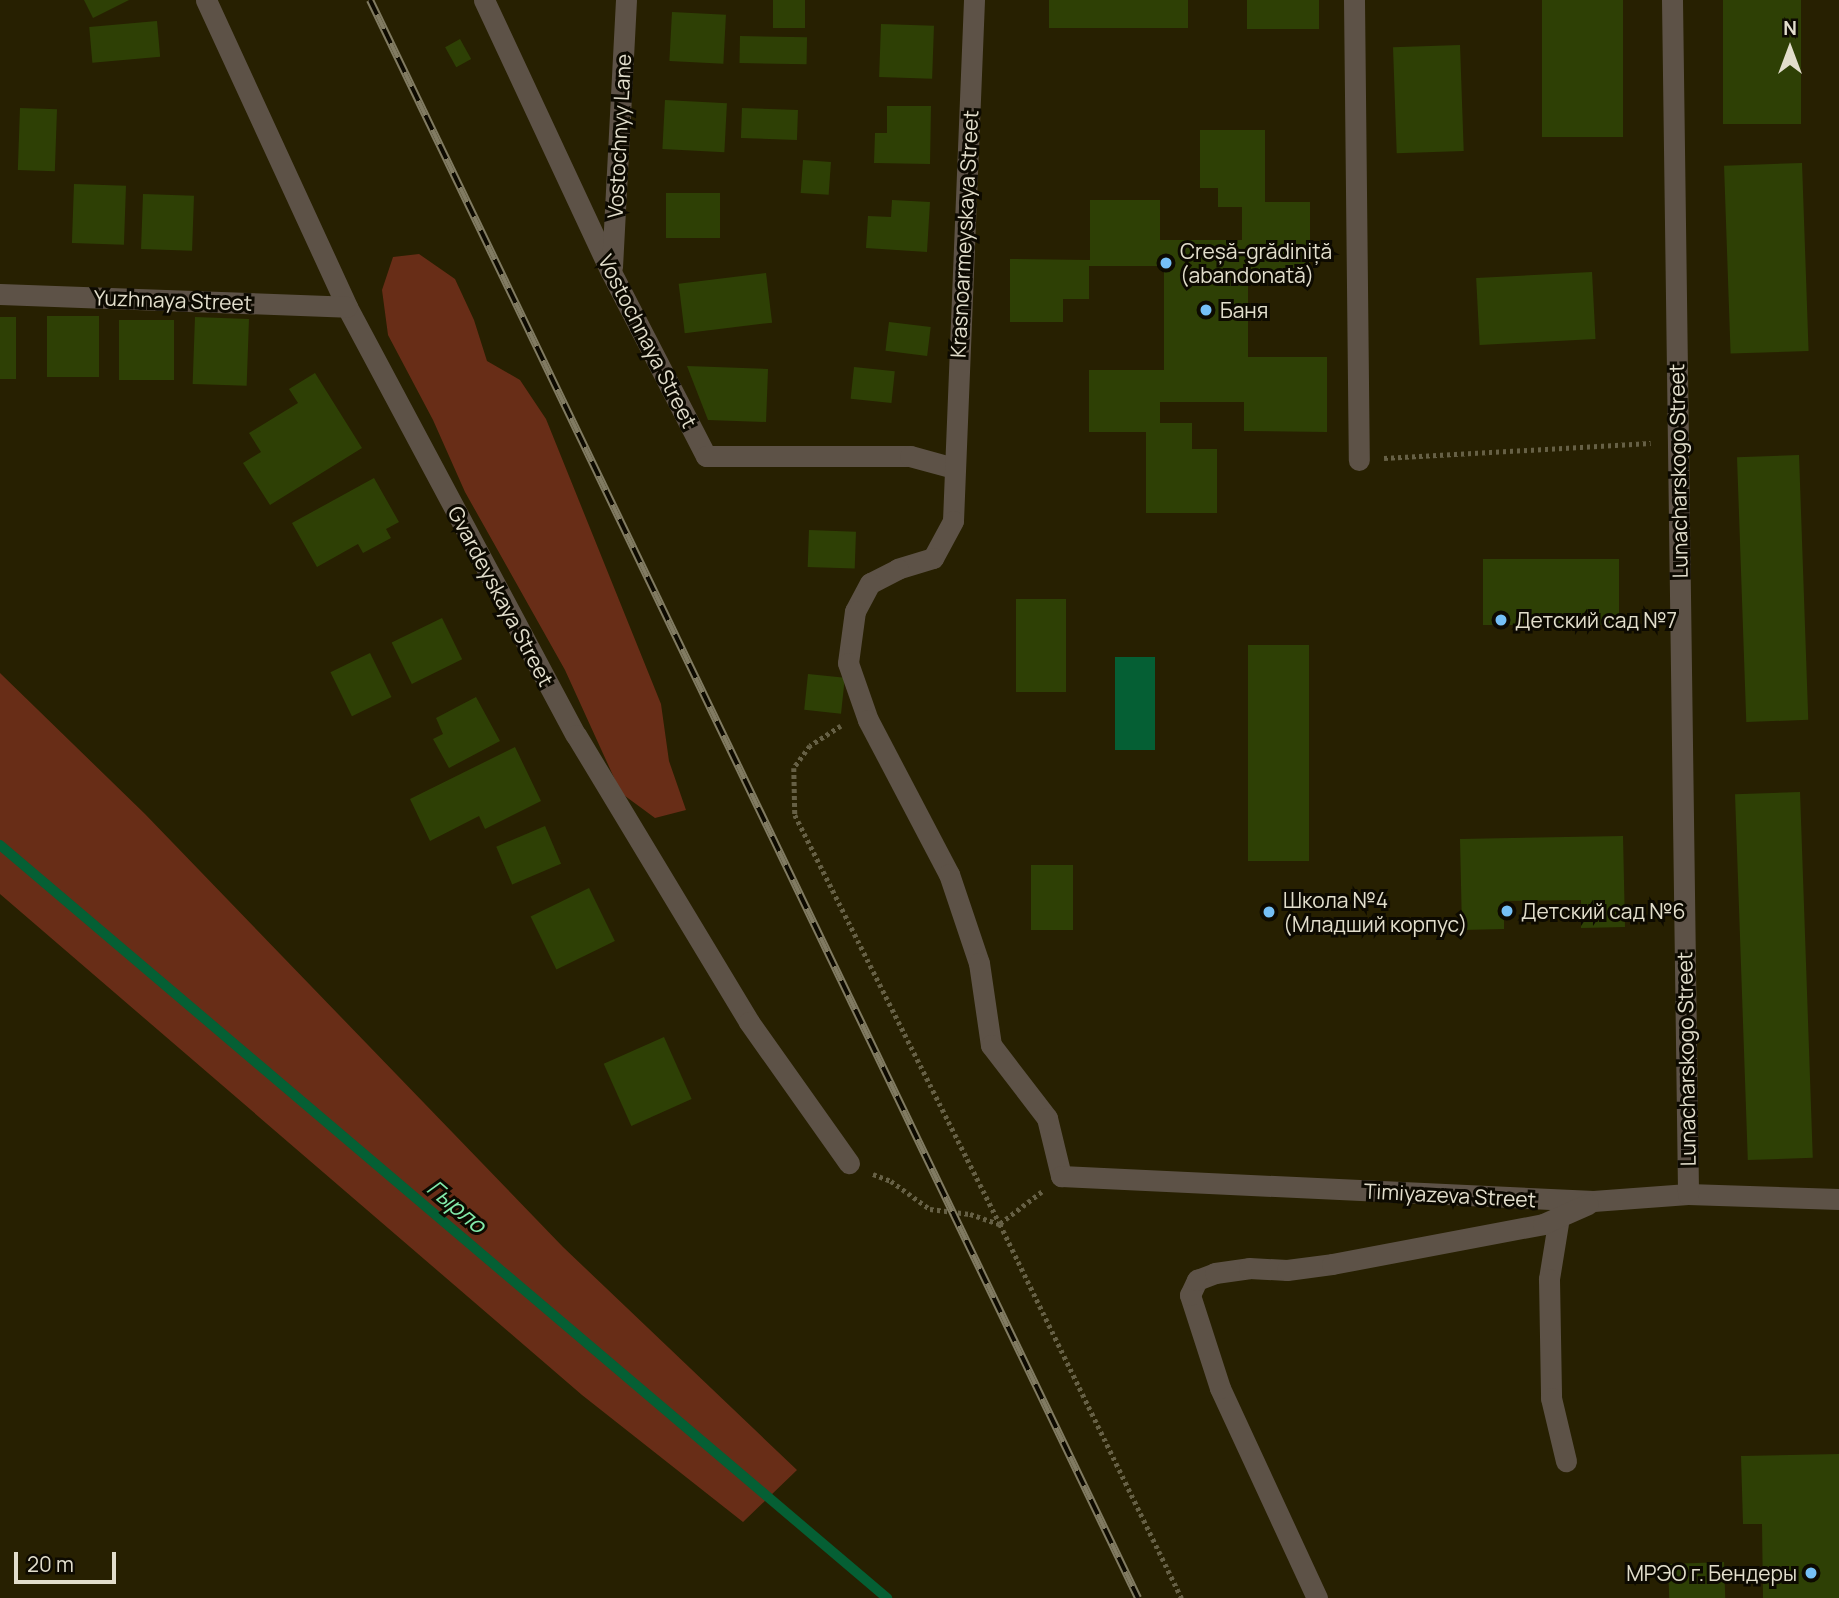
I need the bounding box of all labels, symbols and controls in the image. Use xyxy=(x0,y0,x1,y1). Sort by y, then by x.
north arrow xyxy=(1755,14,1825,84)
text: N xyxy=(1783,15,1797,41)
street label: Vostochnyy Lane xyxy=(602,53,636,219)
street label: Krasnoarmeyskaya Street xyxy=(945,110,983,358)
place label: Creșă-grădiniță (abandonată) xyxy=(1180,238,1332,288)
street label: Vostochnaya Street xyxy=(593,250,703,432)
marker: Creșă-grădiniță (abandonată) xyxy=(1158,255,1174,271)
street label: Yuzhnaya Street xyxy=(93,285,253,315)
place label: Баня xyxy=(1220,297,1268,323)
marker: Баня xyxy=(1198,302,1214,318)
street label: Lunacharskogo Street xyxy=(1664,363,1692,579)
street label: Gvardeyskaya Street xyxy=(443,502,559,690)
place label: Детский сад №7 xyxy=(1515,607,1677,633)
marker: Детский сад №7 xyxy=(1493,612,1509,628)
place label: Школа №4 (Младший корпус) xyxy=(1283,887,1467,937)
place label: Детский сад №6 xyxy=(1521,898,1685,924)
marker: Детский сад №6 xyxy=(1499,903,1515,919)
marker: Школа №4 (Младший корпус) xyxy=(1261,904,1277,920)
street label: Lunacharskogo Street xyxy=(1672,951,1700,1167)
water label: Гырло xyxy=(422,1174,492,1238)
street label: Timiyazeva Street xyxy=(1363,1178,1537,1212)
scale bar xyxy=(18,1538,119,1582)
text: 20 m xyxy=(27,1550,74,1578)
place label: МРЭО г. Бендеры xyxy=(1626,1560,1797,1586)
marker: МРЭО г. Бендеры xyxy=(1803,1565,1819,1581)

